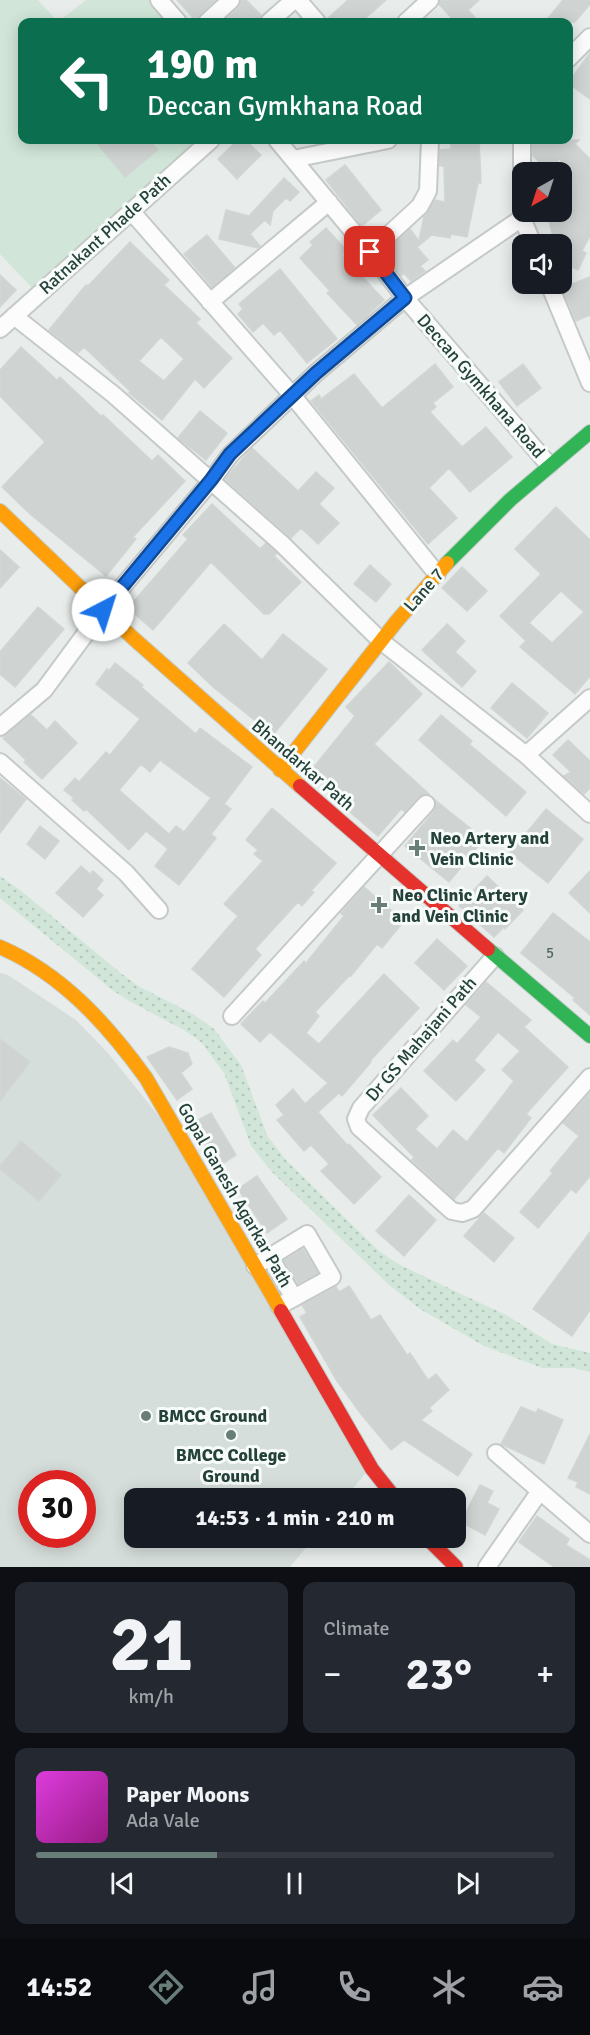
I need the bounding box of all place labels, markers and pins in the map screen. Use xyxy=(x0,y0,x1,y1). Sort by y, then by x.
pin xyxy=(344,226,395,277)
place label: Neo Artery and Vein Clinic xyxy=(430,827,549,870)
marker: Neo Artery and Vein Clinic xyxy=(408,839,426,857)
place label: Neo Clinic Artery and Vein Clinic xyxy=(392,884,528,927)
marker: Neo Clinic Artery and Vein Clinic xyxy=(370,896,388,914)
place label: BMCC Ground xyxy=(158,1405,268,1427)
marker: BMCC Ground xyxy=(139,1409,153,1423)
marker: BMCC College Ground xyxy=(224,1428,238,1442)
place label: BMCC College Ground xyxy=(176,1444,286,1487)

